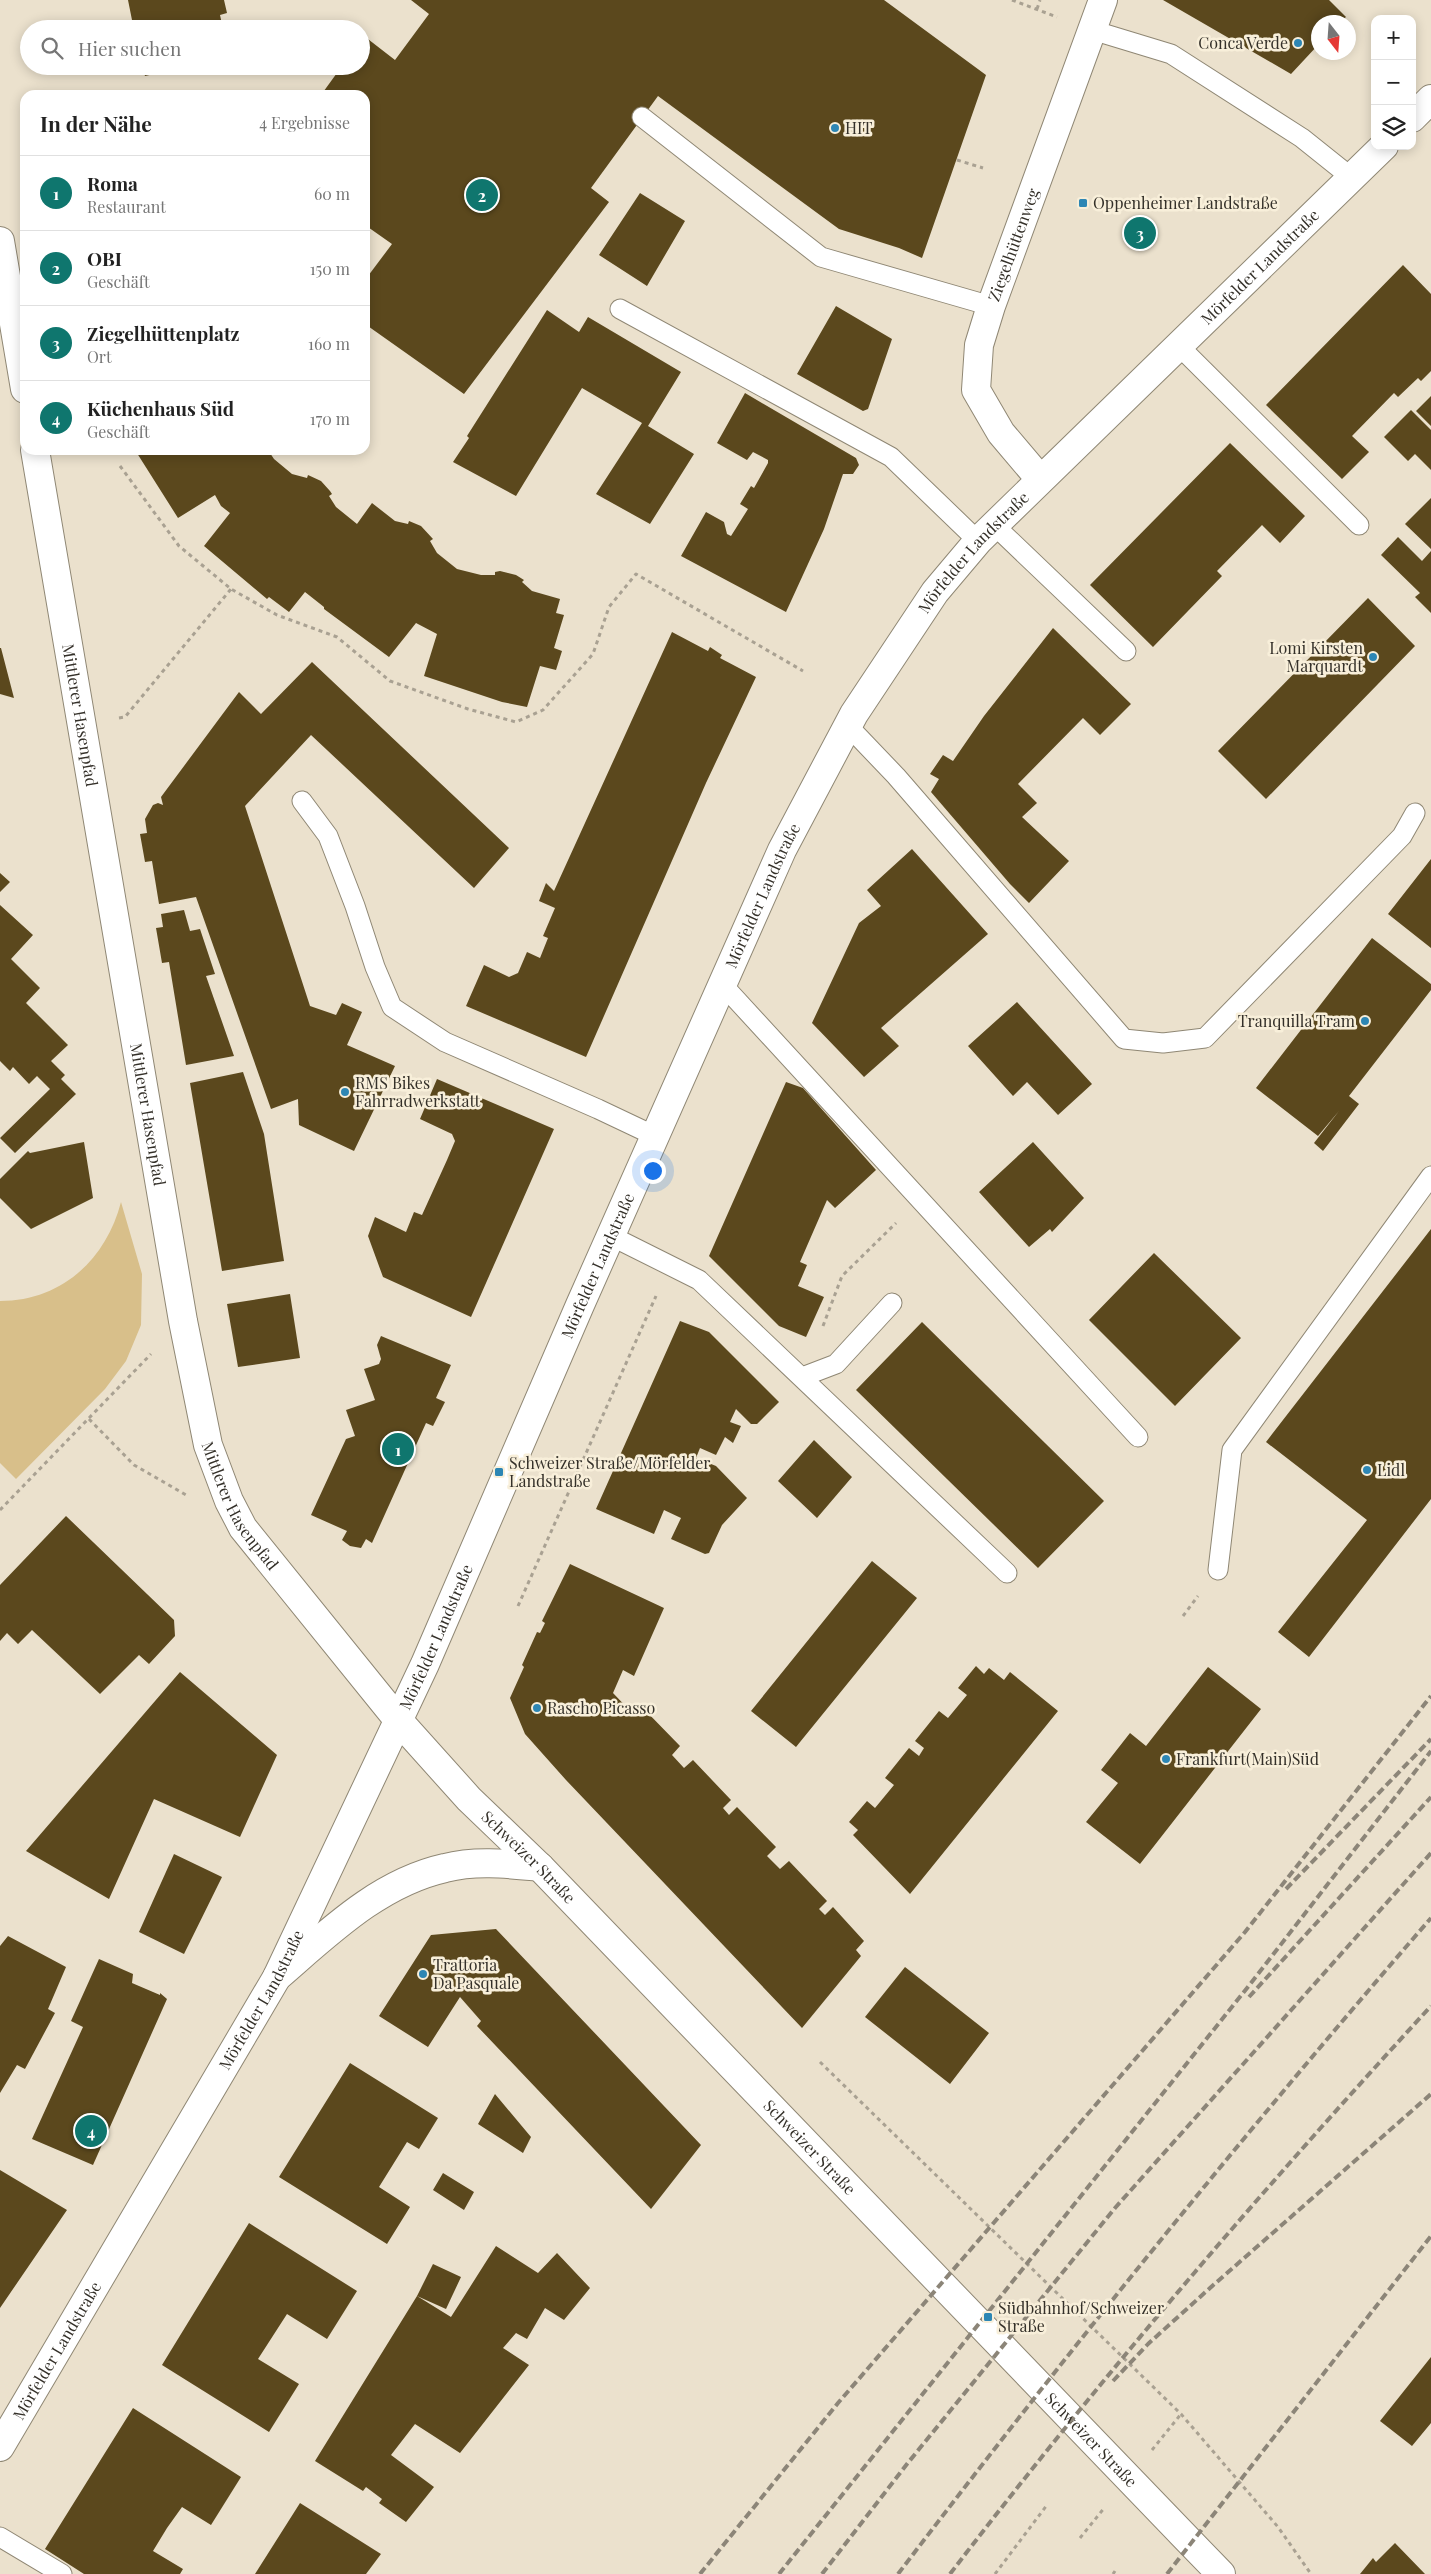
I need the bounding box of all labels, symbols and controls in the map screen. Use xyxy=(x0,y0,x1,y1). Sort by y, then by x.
north arrow xyxy=(1311,15,1356,60)
map controls xyxy=(1371,15,1416,150)
button: + xyxy=(1371,15,1416,60)
search box xyxy=(20,20,370,75)
place label: Conca Verde xyxy=(1198,32,1288,53)
icon: search xyxy=(38,34,66,62)
text: Hier suchen xyxy=(78,35,181,61)
marker: Conca Verde xyxy=(1292,37,1304,49)
button: − xyxy=(1371,60,1416,105)
button: layers xyxy=(1371,105,1416,150)
text: In der Nähe xyxy=(40,109,152,137)
text: 4 Ergebnisse xyxy=(259,112,350,133)
place label: HIT xyxy=(845,117,873,138)
marker: HIT xyxy=(829,122,841,134)
text: Roma xyxy=(87,170,138,196)
pin: 2 xyxy=(466,176,498,214)
text: 1 xyxy=(53,183,59,204)
text: 60 m xyxy=(314,183,350,204)
street label: Ziegelhüttenweg xyxy=(983,185,1043,304)
place label: Oppenheimer Landstraße xyxy=(1093,192,1278,213)
text: Restaurant xyxy=(87,196,166,217)
marker: Oppenheimer Landstraße xyxy=(1077,197,1089,209)
street label: Mörfelder Landstraße xyxy=(1196,204,1323,329)
pin: 3 xyxy=(1124,214,1156,252)
text: OBI xyxy=(87,245,122,271)
text: 2 xyxy=(52,258,60,279)
text: 150 m xyxy=(310,258,350,279)
text: Geschäft xyxy=(87,271,150,292)
text: Ziegelhüttenplatz xyxy=(87,320,240,346)
text: 3 xyxy=(52,333,60,354)
text: 160 m xyxy=(308,333,350,354)
text: Ort xyxy=(87,346,112,367)
text: Küchenhaus Süd xyxy=(87,395,234,421)
text: 4 xyxy=(52,408,60,429)
text: 170 m xyxy=(310,408,350,429)
text: Geschäft xyxy=(87,421,150,442)
street label: Mörfelder Landstraße xyxy=(913,487,1033,617)
place label: Lomi Kirsten Marquardt xyxy=(1269,637,1363,676)
street label: Mittlerer Hasenpfad xyxy=(58,642,103,788)
marker: Lomi Kirsten Marquardt xyxy=(1367,651,1379,663)
street label: Mörfelder Landstraße xyxy=(720,819,804,971)
place label: Tranquilla Tram xyxy=(1238,1010,1355,1031)
marker: Tranquilla Tram xyxy=(1359,1015,1371,1027)
street label: Mittlerer Hasenpfad xyxy=(126,1042,171,1187)
place label: RMS Bikes Fahrradwerkstatt xyxy=(355,1072,480,1111)
marker: RMS Bikes Fahrradwerkstatt xyxy=(339,1086,351,1098)
your location xyxy=(640,1158,666,1184)
street label: Mörfelder Landstraße xyxy=(556,1189,638,1341)
pin: 1 xyxy=(382,1430,414,1468)
street label: Mittlerer Hasenpfad xyxy=(198,1438,284,1574)
place label: Schweizer Straße/Mörfelder Landstraße xyxy=(509,1452,710,1491)
place label: Lidl xyxy=(1377,1459,1405,1480)
marker: Lidl xyxy=(1361,1464,1373,1476)
marker: Schweizer Straße/Mörfelder Landstraße xyxy=(493,1466,505,1478)
street label: Mörfelder Landstraße xyxy=(394,1561,477,1713)
place label: Rascho Picasso xyxy=(547,1697,656,1718)
marker: Rascho Picasso xyxy=(531,1702,543,1714)
place label: Frankfurt(Main)Süd xyxy=(1176,1748,1319,1769)
marker: Frankfurt(Main)Süd xyxy=(1160,1753,1172,1765)
street label: Schweizer Straße xyxy=(477,1806,580,1908)
street label: Mörfelder Landstraße xyxy=(214,1926,308,2073)
place label: Trattoria Da Pasquale xyxy=(433,1954,519,1993)
marker: Trattoria Da Pasquale xyxy=(417,1968,429,1980)
street label: Schweizer Straße xyxy=(759,2095,861,2199)
pin: 4 xyxy=(75,2112,107,2150)
street label: Mörfelder Landstraße xyxy=(8,2277,105,2423)
place label: Südbahnhof/Schweizer Straße xyxy=(998,2297,1164,2336)
marker: Südbahnhof/Schweizer Straße xyxy=(982,2311,994,2323)
street label: Schweizer Straße xyxy=(1041,2387,1142,2491)

